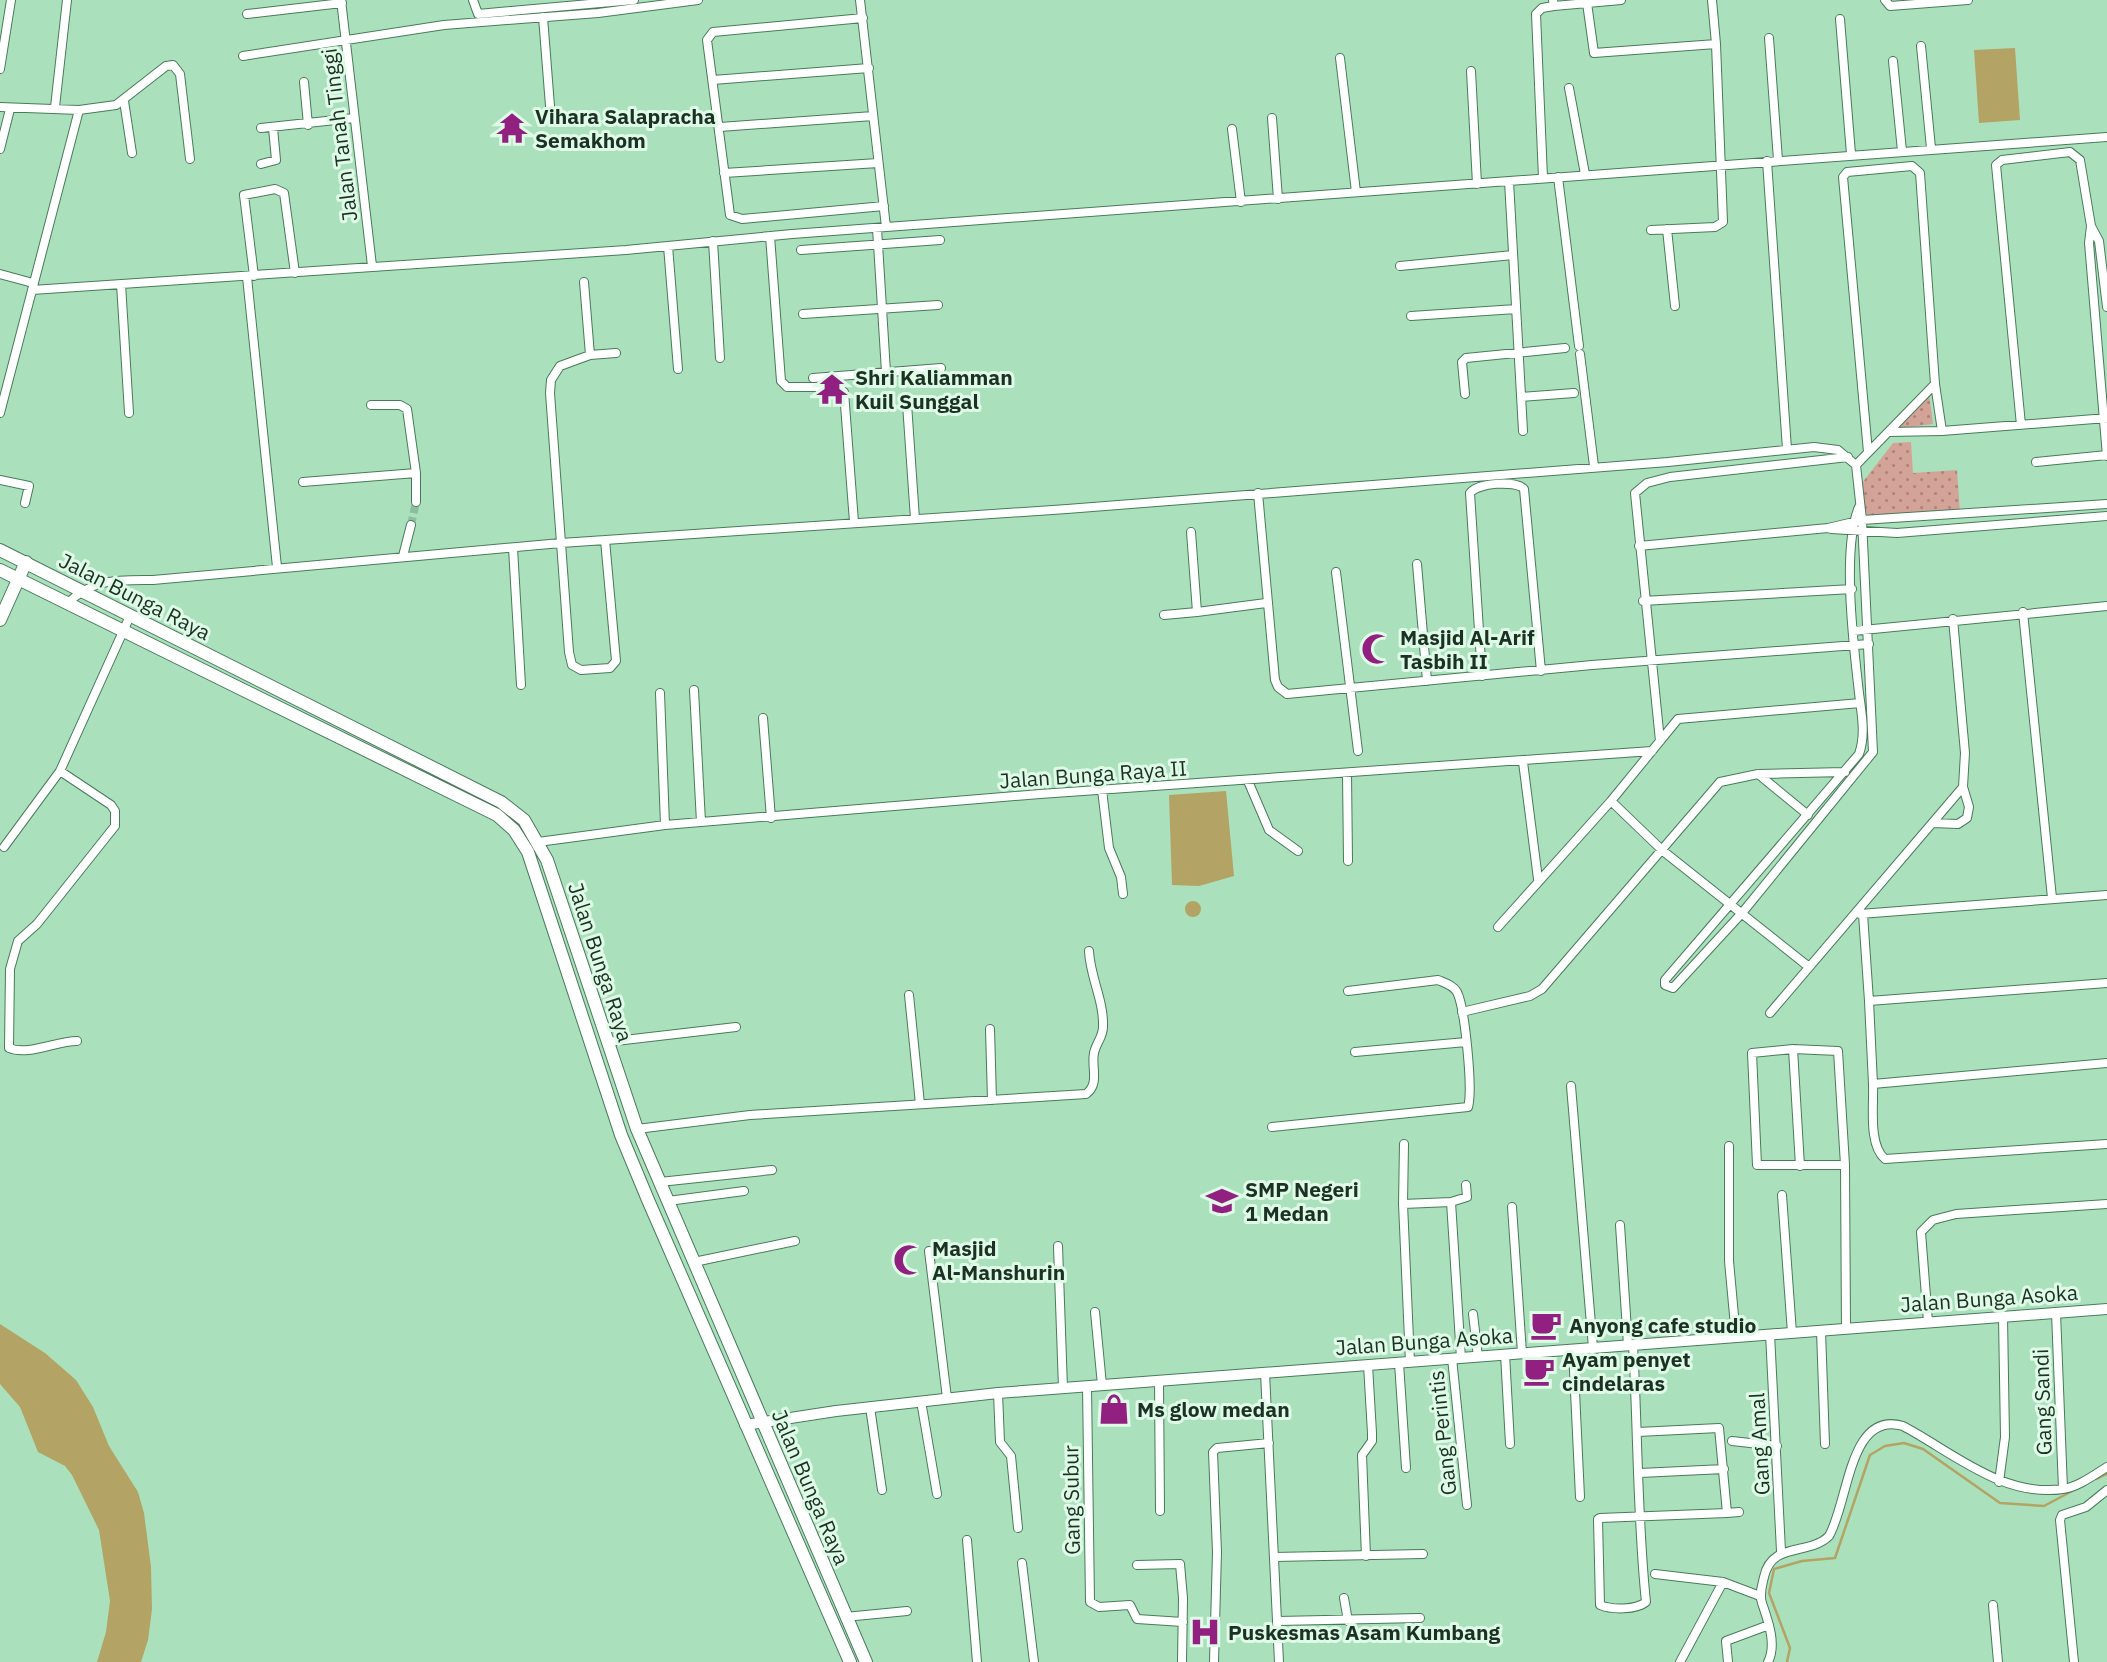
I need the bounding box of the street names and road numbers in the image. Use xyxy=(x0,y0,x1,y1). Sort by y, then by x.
street label: Jalan Tanah Tinggi xyxy=(314,47,364,223)
street label: Jalan Bunga Raya xyxy=(55,546,215,646)
street label: Jalan Bunga Raya II xyxy=(998,753,1188,795)
street label: Jalan Bunga Raya xyxy=(562,879,640,1045)
street label: Jalan Bunga Asoka xyxy=(1899,1278,2079,1318)
street label: Jalan Bunga Asoka xyxy=(1334,1321,1514,1361)
street label: Gang Sandi xyxy=(2026,1348,2058,1456)
street label: Gang Perintis xyxy=(1422,1369,1462,1497)
street label: Gang Amal xyxy=(1742,1392,1776,1496)
street label: Jalan Bunga Raya xyxy=(766,1405,856,1569)
street label: Gang Subur xyxy=(1056,1445,1086,1555)

